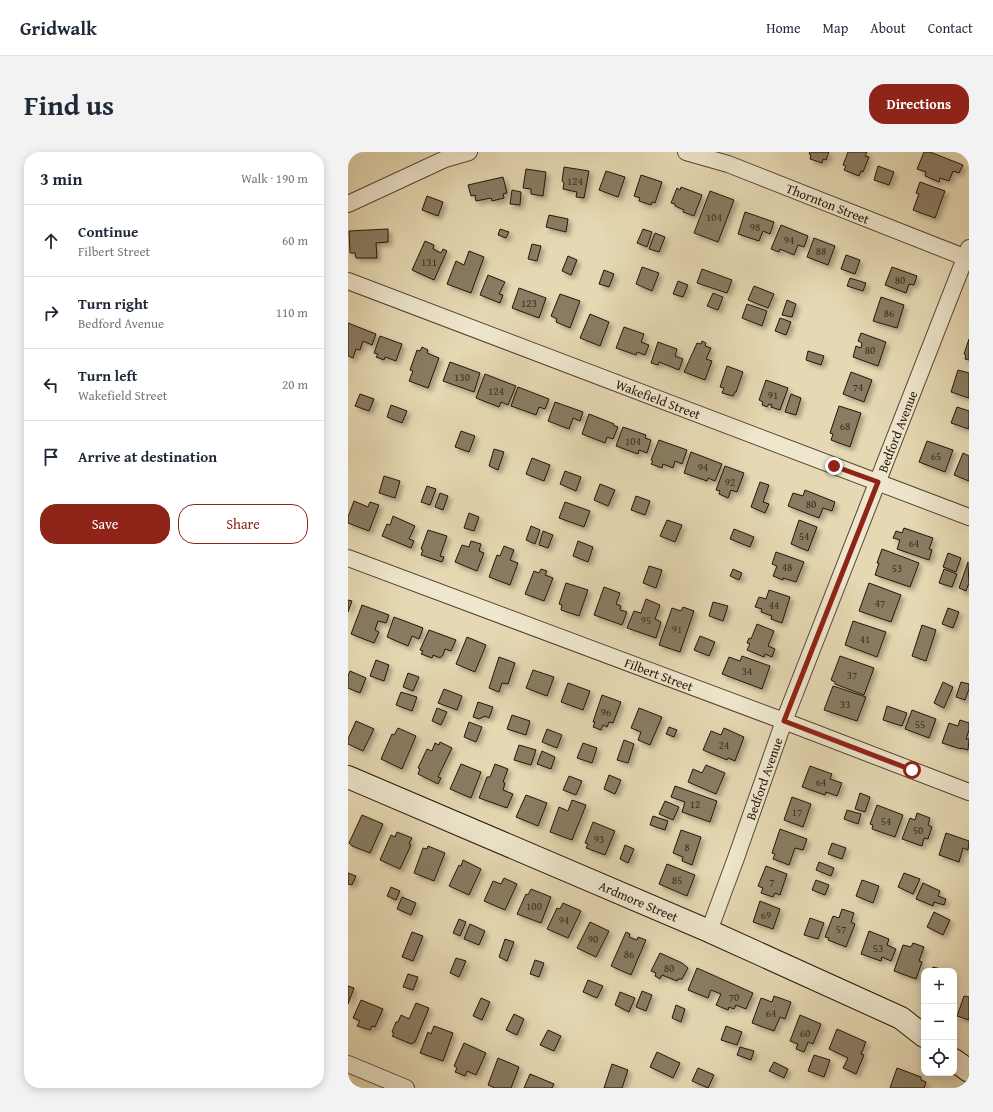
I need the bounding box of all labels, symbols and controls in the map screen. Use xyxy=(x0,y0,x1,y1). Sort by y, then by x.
text: Gridwalk xyxy=(20,14,97,42)
text: Home xyxy=(766,18,801,38)
text: Map xyxy=(823,18,848,38)
text: About xyxy=(870,18,906,38)
text: Contact xyxy=(928,18,973,38)
text: Find us xyxy=(24,84,114,125)
button: Directions xyxy=(869,84,969,124)
text: 3 min xyxy=(40,166,82,191)
text: Walk · 190 m xyxy=(241,169,308,188)
house number: 124 xyxy=(567,173,583,189)
street label: Thornton Street xyxy=(783,178,873,229)
house number: 104 xyxy=(706,209,722,225)
house number: 98 xyxy=(750,219,760,235)
text: Continue xyxy=(78,221,139,242)
icon: ahead xyxy=(40,230,62,252)
text: 60 m xyxy=(282,231,308,250)
house number: 94 xyxy=(784,232,794,248)
text: Filbert Street xyxy=(78,242,150,261)
house number: 88 xyxy=(816,243,826,259)
house number: 131 xyxy=(421,254,437,270)
house number: 80 xyxy=(895,272,905,288)
text: Turn right xyxy=(78,293,149,314)
house number: 123 xyxy=(521,295,537,311)
icon: right xyxy=(40,302,62,324)
text: 110 m xyxy=(276,303,308,322)
house number: 86 xyxy=(884,305,894,321)
text: Bedford Avenue xyxy=(78,314,164,333)
house number: 80 xyxy=(865,342,875,358)
text: Turn left xyxy=(78,365,137,386)
house number: 130 xyxy=(454,369,470,385)
icon: left xyxy=(40,374,62,396)
street label: Wakefield Street xyxy=(613,374,704,424)
text: 20 m xyxy=(282,375,308,394)
house number: 74 xyxy=(853,379,863,395)
house number: 124 xyxy=(488,383,504,399)
text: Wakefield Street xyxy=(78,386,167,405)
house number: 91 xyxy=(768,387,778,403)
street label: Bedford Avenue xyxy=(873,388,922,475)
house number: 68 xyxy=(840,418,850,434)
house number: 104 xyxy=(625,433,641,449)
icon: arrive xyxy=(40,446,62,468)
text: Arrive at destination xyxy=(78,446,217,467)
house number: 65 xyxy=(931,448,941,464)
route end xyxy=(825,457,843,475)
house number: 94 xyxy=(698,459,708,475)
house number: 92 xyxy=(725,474,735,490)
house number: 80 xyxy=(806,496,816,512)
button: Save xyxy=(40,504,170,544)
button: Share xyxy=(178,504,308,544)
house number: 54 xyxy=(799,528,809,544)
house number: 64 xyxy=(909,535,919,551)
house number: 48 xyxy=(782,559,792,575)
house number: 53 xyxy=(892,560,902,576)
house number: 47 xyxy=(875,595,885,611)
house number: 44 xyxy=(769,597,779,613)
house number: 95 xyxy=(641,612,651,628)
house number: 91 xyxy=(672,621,682,637)
house number: 41 xyxy=(860,631,870,647)
street label: Filbert Street xyxy=(622,653,697,696)
house number: 34 xyxy=(742,663,752,679)
house number: 37 xyxy=(847,667,857,683)
house number: 33 xyxy=(840,696,850,712)
house number: 96 xyxy=(601,704,611,720)
house number: 55 xyxy=(915,716,925,732)
street label: Bedford Avenue xyxy=(741,735,787,822)
house number: 24 xyxy=(719,737,729,753)
route start xyxy=(903,761,921,779)
house number: 64 xyxy=(816,774,826,790)
house number: 12 xyxy=(690,796,700,812)
house number: 17 xyxy=(792,804,802,820)
house number: 54 xyxy=(881,813,891,829)
house number: 50 xyxy=(913,822,923,838)
house number: 93 xyxy=(594,831,604,847)
house number: 8 xyxy=(684,839,690,855)
house number: 85 xyxy=(672,872,682,888)
house number: 7 xyxy=(769,874,775,890)
street label: Ardmore Street xyxy=(596,876,682,926)
house number: 100 xyxy=(526,898,542,914)
house number: 69 xyxy=(761,907,771,923)
house number: 94 xyxy=(559,912,569,928)
house number: 57 xyxy=(836,921,846,937)
house number: 90 xyxy=(588,931,598,947)
house number: 53 xyxy=(873,940,883,956)
house number: 86 xyxy=(624,946,634,962)
house number: 80 xyxy=(664,960,674,976)
map controls xyxy=(921,968,957,1076)
button: + xyxy=(921,968,957,1004)
house number: 70 xyxy=(729,989,739,1005)
button: − xyxy=(921,1004,957,1040)
house number: 64 xyxy=(766,1005,776,1021)
house number: 60 xyxy=(800,1025,810,1041)
button: locate xyxy=(921,1040,957,1076)

